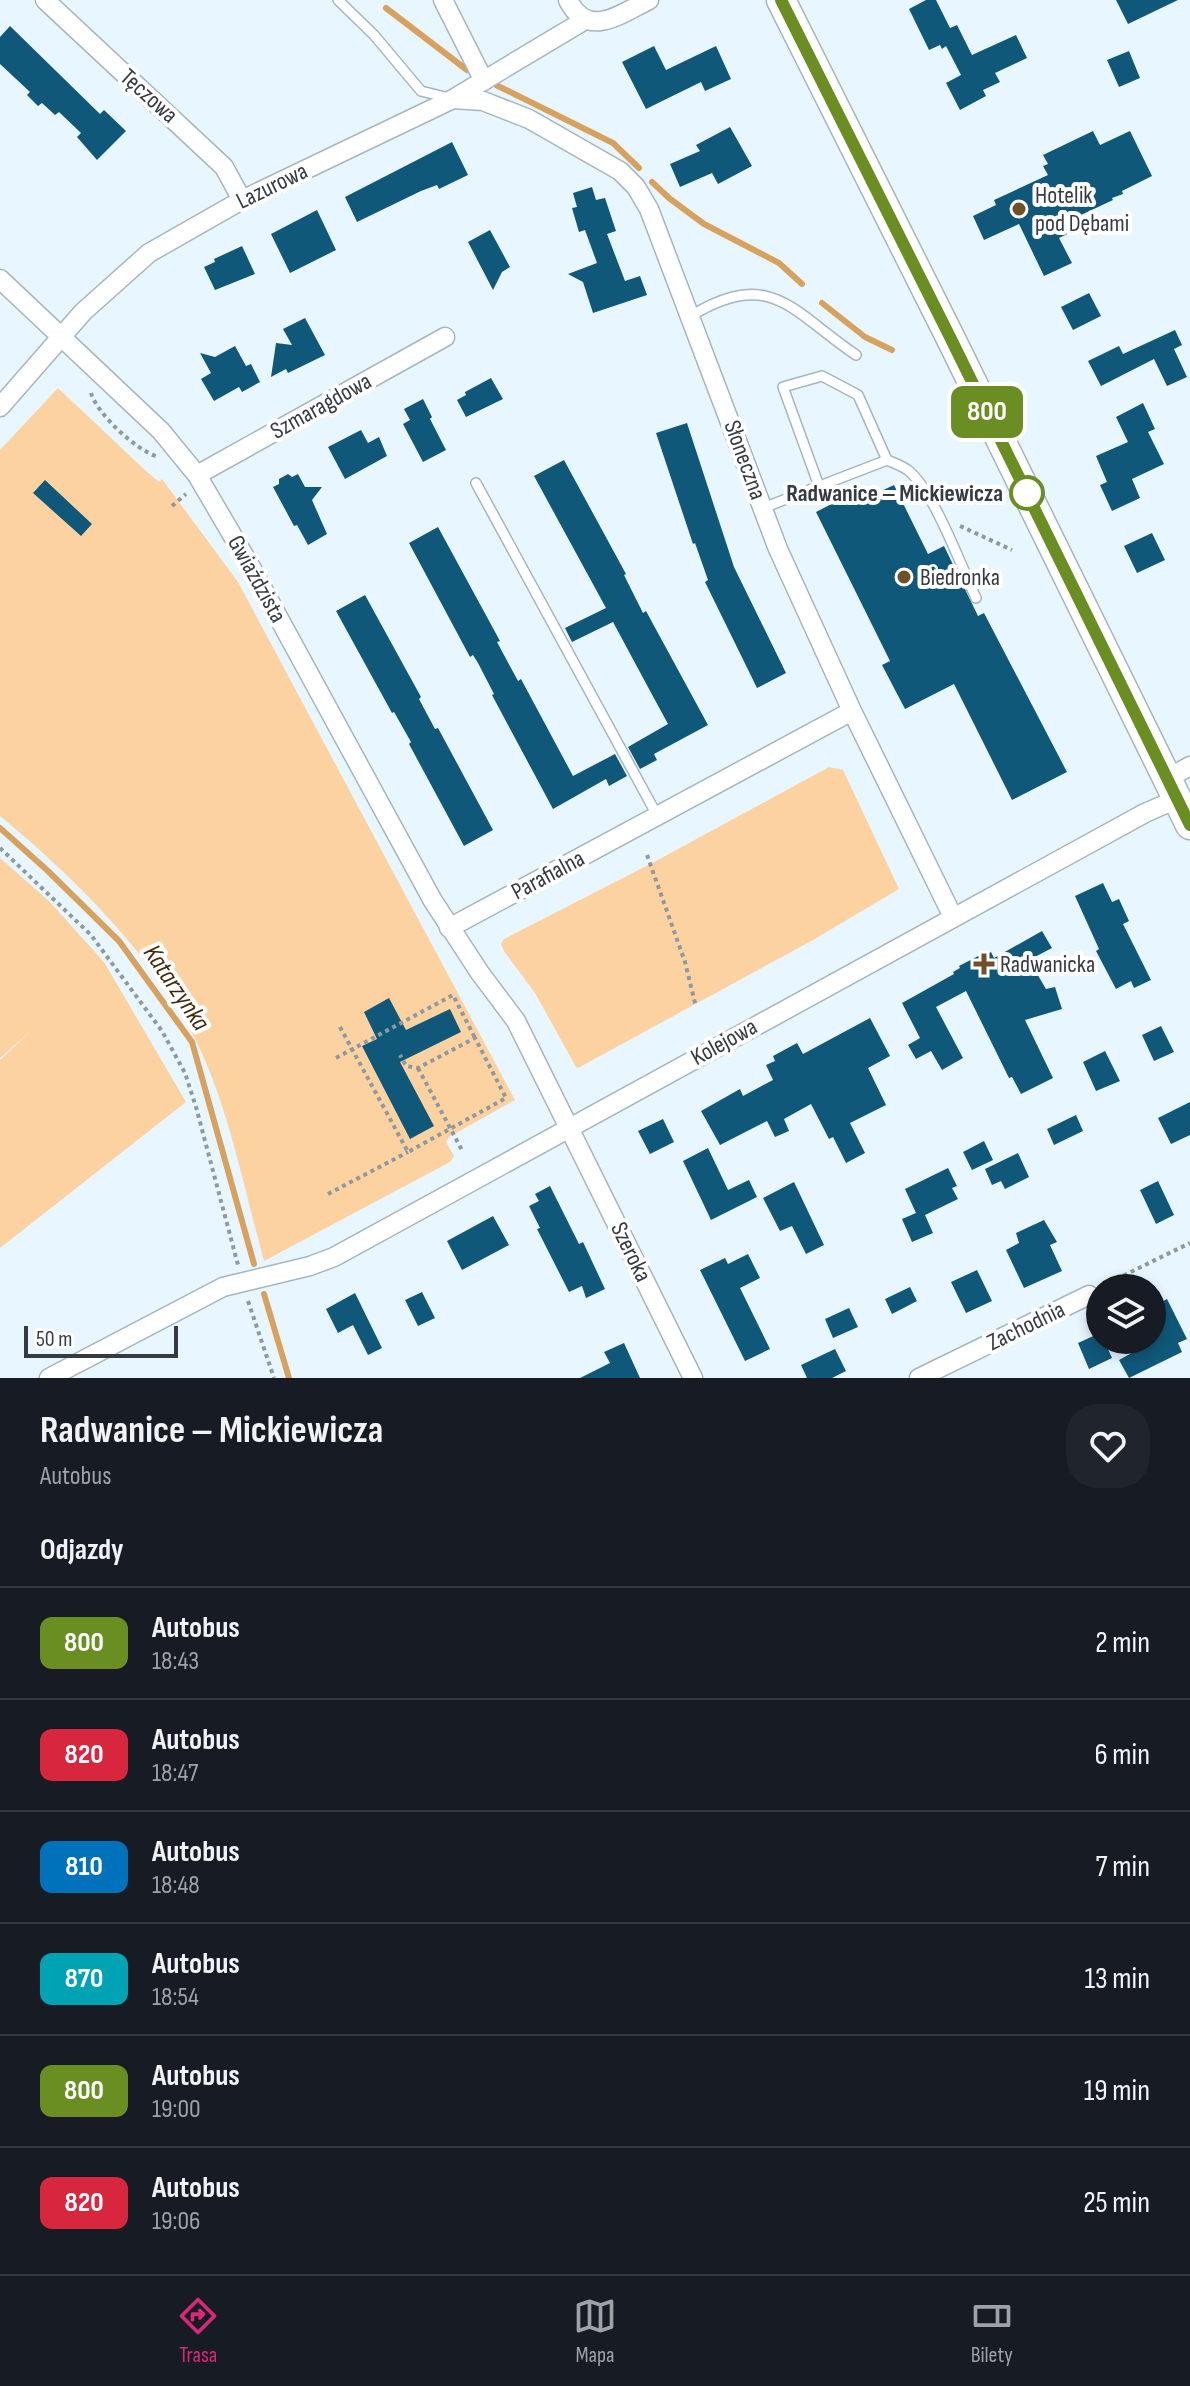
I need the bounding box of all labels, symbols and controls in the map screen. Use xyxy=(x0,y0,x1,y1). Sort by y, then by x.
street label: Tęczowa xyxy=(114,63,184,129)
street label: Lazurowa xyxy=(232,156,312,216)
place label: Hotelik pod Dębami xyxy=(1035,181,1129,238)
marker: Hotelik pod Dębami xyxy=(1010,200,1028,218)
street label: Szmaragdowa xyxy=(265,366,377,446)
line badge: 800 xyxy=(941,386,1033,438)
text: 800 xyxy=(967,395,1007,428)
street label: Słoneczna xyxy=(717,416,773,504)
marker: Radwanice – Mickiewicza xyxy=(1010,476,1044,510)
place label: Radwanice – Mickiewicza xyxy=(786,479,1003,508)
street label: Gwiaździsta xyxy=(221,530,293,628)
place label: Biedronka xyxy=(920,563,1000,592)
marker: Biedronka xyxy=(895,568,913,586)
street label: Parafialna xyxy=(507,844,589,906)
water label: Katarzynka xyxy=(136,939,216,1037)
place label: Radwanicka xyxy=(1000,950,1095,979)
marker: Radwanicka xyxy=(975,955,993,973)
street label: Kolejowa xyxy=(686,1012,762,1072)
street label: Szeroka xyxy=(604,1217,658,1287)
map controls xyxy=(1086,1274,1166,1354)
button: layers xyxy=(1086,1274,1166,1354)
street label: Zachodnia xyxy=(982,1295,1070,1357)
scale bar xyxy=(24,1322,178,1358)
text: 50 m xyxy=(36,1326,72,1353)
button: heart xyxy=(1066,1404,1150,1488)
text: Radwanice – Mickiewicza xyxy=(40,1408,383,1453)
text: Autobus xyxy=(40,1461,112,1492)
text: Odjazdy xyxy=(40,1532,124,1568)
text: Autobus xyxy=(152,1610,240,1646)
text: 2 min xyxy=(1095,1625,1150,1661)
text: 800 xyxy=(64,1626,104,1659)
text: 18:43 xyxy=(152,1646,199,1677)
text: Autobus xyxy=(152,1722,240,1758)
text: 6 min xyxy=(1094,1737,1150,1773)
text: 820 xyxy=(64,1738,104,1771)
text: 18:47 xyxy=(152,1758,199,1789)
text: Autobus xyxy=(152,1834,240,1870)
text: 7 min xyxy=(1096,1849,1150,1885)
text: 810 xyxy=(65,1850,103,1883)
text: 18:48 xyxy=(152,1870,200,1901)
text: Autobus xyxy=(152,1946,240,1982)
text: 13 min xyxy=(1084,1961,1150,1997)
text: 870 xyxy=(65,1962,103,1995)
text: 18:54 xyxy=(152,1982,199,2013)
text: Autobus xyxy=(152,2058,240,2094)
text: 19 min xyxy=(1084,2073,1150,2109)
text: 800 xyxy=(64,2074,104,2107)
text: 19:00 xyxy=(152,2094,201,2125)
text: Autobus xyxy=(152,2170,240,2206)
text: 25 min xyxy=(1083,2185,1150,2221)
text: 820 xyxy=(64,2186,104,2219)
text: 19:06 xyxy=(152,2206,201,2237)
tab: Trasa xyxy=(176,2294,220,2369)
tab: Mapa xyxy=(573,2294,617,2369)
tab: Bilety xyxy=(970,2294,1014,2369)

